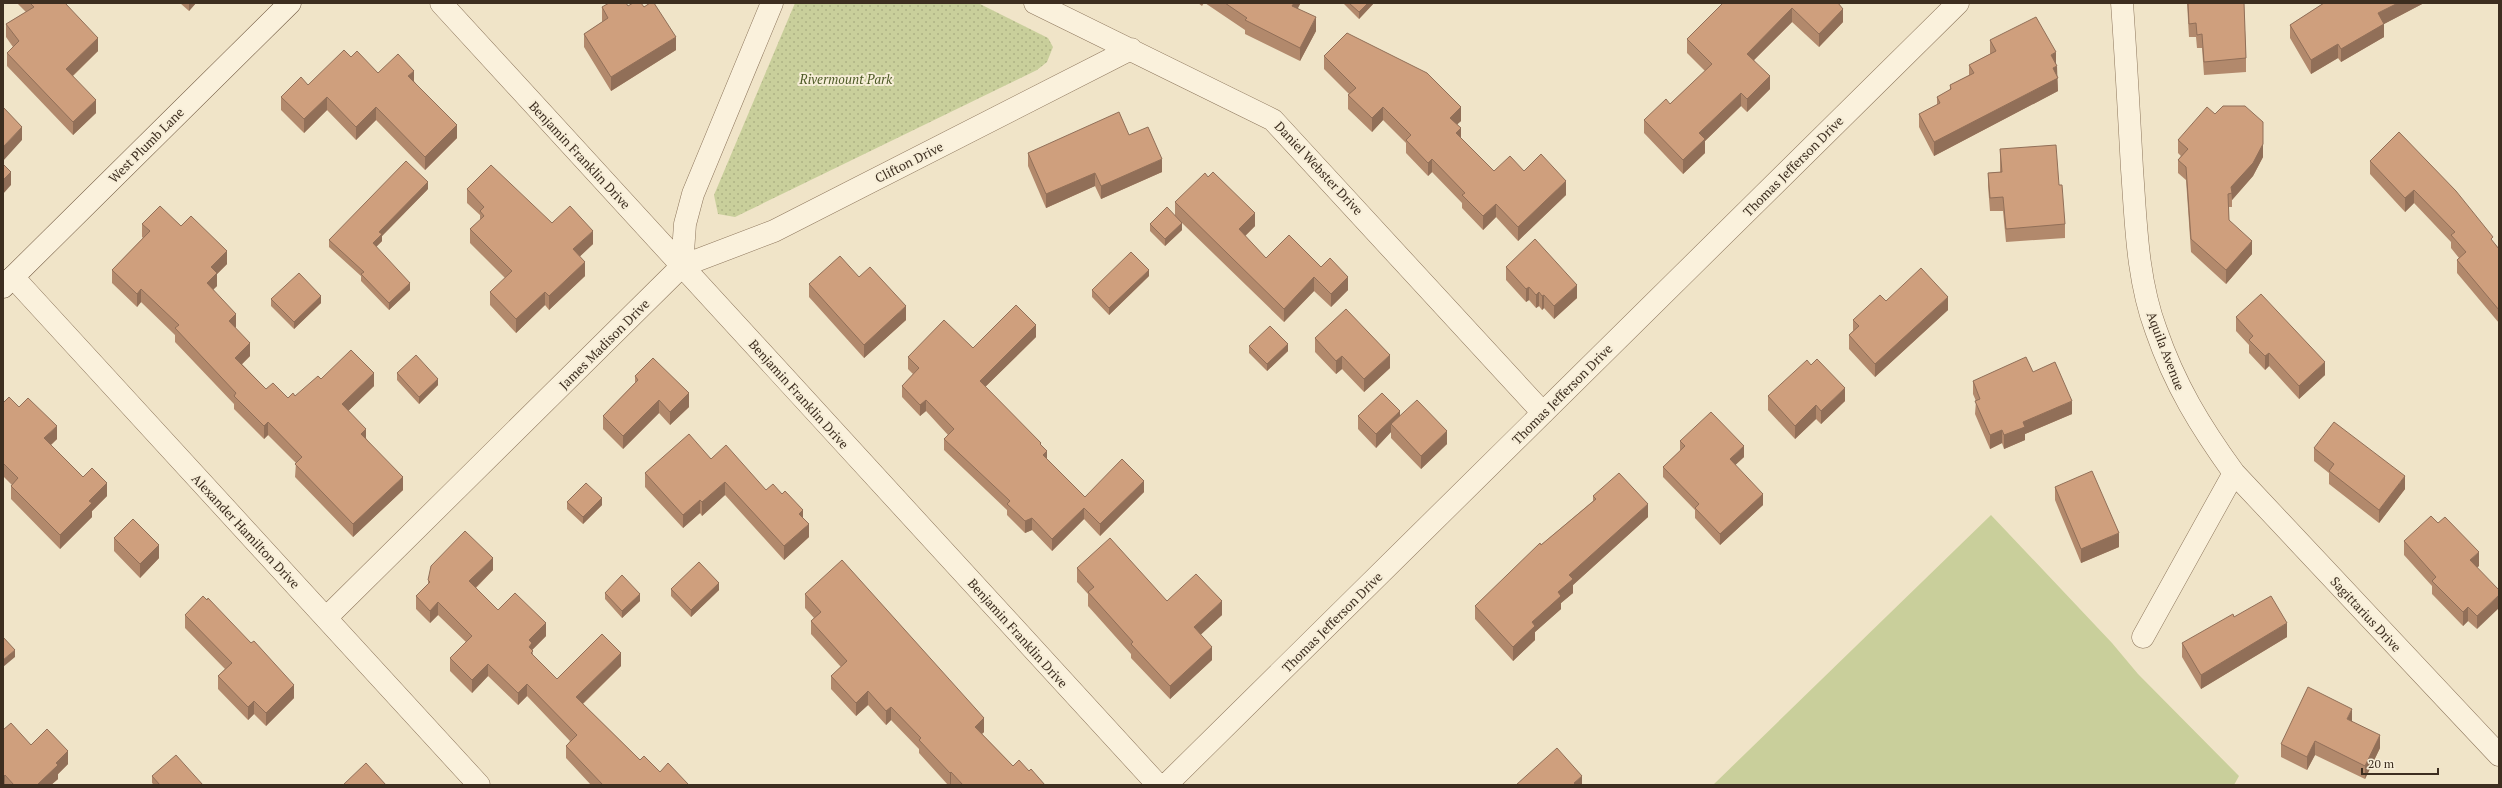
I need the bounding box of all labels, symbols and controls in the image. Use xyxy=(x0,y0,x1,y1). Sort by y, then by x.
park label: Rivermount Park xyxy=(799,70,893,88)
street label: Benjamin Franklin Drive xyxy=(525,97,635,213)
street label: West Plumb Lane xyxy=(104,103,188,187)
street label: Thomas Jefferson Drive xyxy=(1739,112,1847,220)
street label: Daniel Webster Drive xyxy=(1271,117,1367,219)
street label: Clifton Drive xyxy=(872,137,946,187)
street label: James Madison Drive xyxy=(555,295,653,393)
street label: Aquila Avenue xyxy=(2143,309,2189,393)
street label: Benjamin Franklin Drive xyxy=(745,335,853,453)
street label: Thomas Jefferson Drive xyxy=(1508,340,1616,448)
street label: Alexander Hamilton Drive xyxy=(188,470,304,592)
street label: Thomas Jefferson Drive xyxy=(1278,568,1386,676)
street label: Sagittarius Drive xyxy=(2326,573,2406,655)
street label: Benjamin Franklin Drive xyxy=(964,574,1072,692)
scale bar xyxy=(2362,750,2438,776)
text: 20 m xyxy=(2368,756,2395,771)

